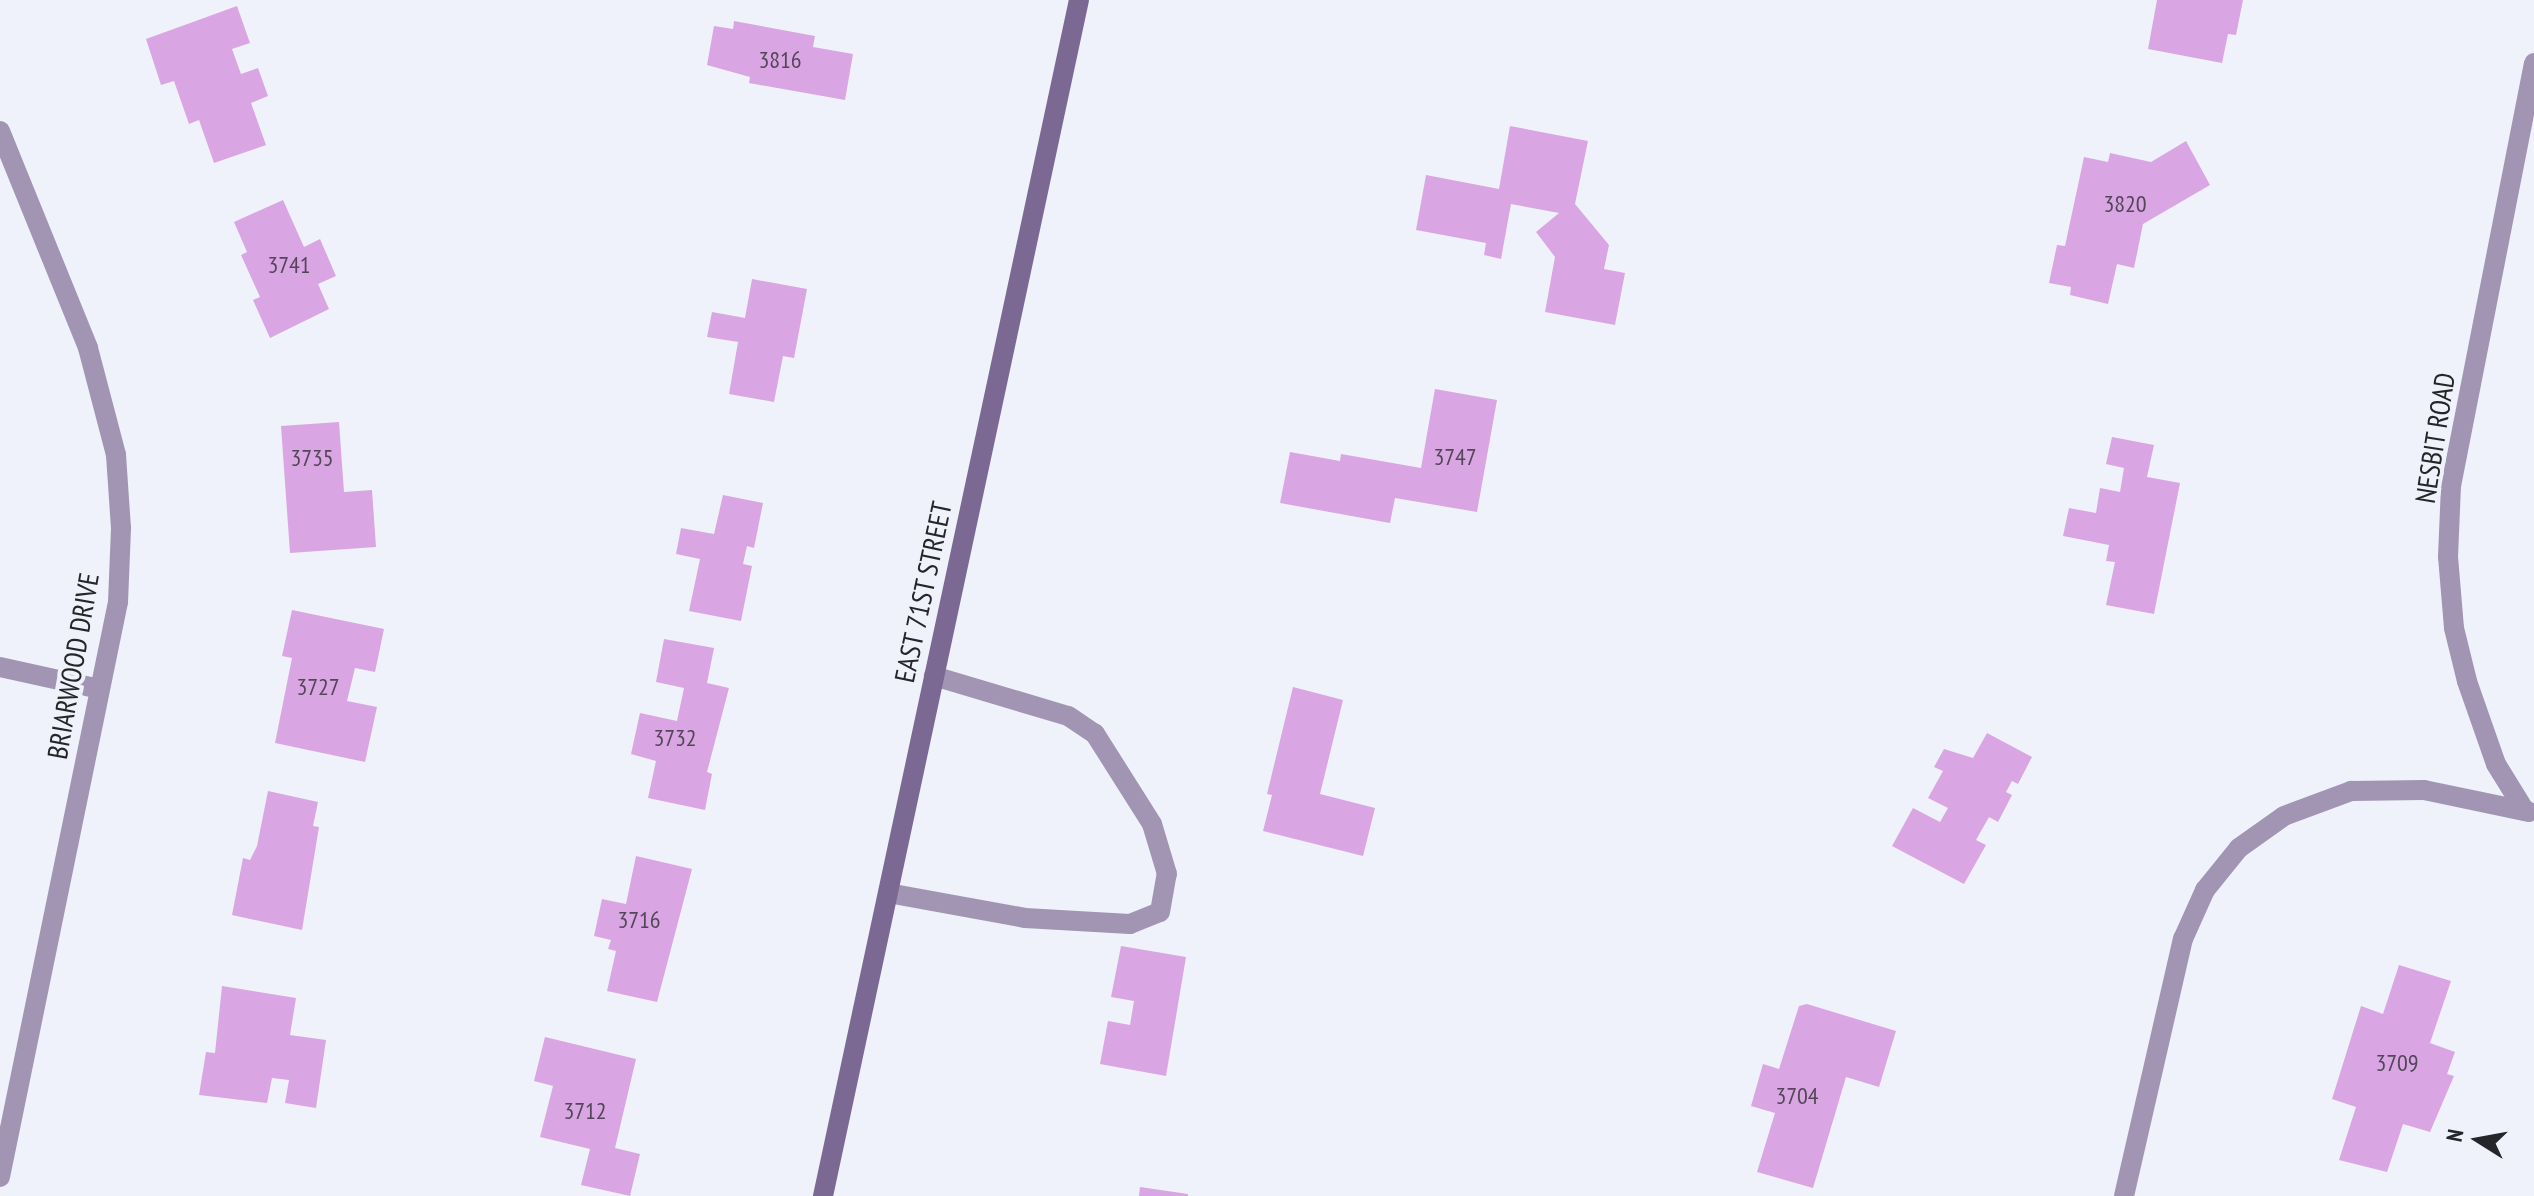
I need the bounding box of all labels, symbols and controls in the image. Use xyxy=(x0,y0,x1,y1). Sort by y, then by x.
house number: 3816 xyxy=(758,46,802,74)
house number: 3820 xyxy=(2103,190,2147,218)
house number: 3741 xyxy=(267,251,311,279)
street label: NESBIT ROAD xyxy=(2408,370,2462,506)
house number: 3747 xyxy=(1433,443,1477,471)
house number: 3735 xyxy=(290,444,334,472)
street label: EAST 71ST STREET xyxy=(887,498,959,686)
street label: BRIARWOOD DRIVE xyxy=(40,570,106,762)
house number: 3727 xyxy=(296,673,340,701)
house number: 3732 xyxy=(653,724,697,752)
house number: 3716 xyxy=(617,906,661,934)
house number: 3709 xyxy=(2375,1049,2419,1077)
house number: 3704 xyxy=(1775,1082,1819,1110)
house number: 3712 xyxy=(563,1097,607,1125)
north arrow xyxy=(2438,1100,2518,1180)
text: N xyxy=(2440,1127,2469,1144)

